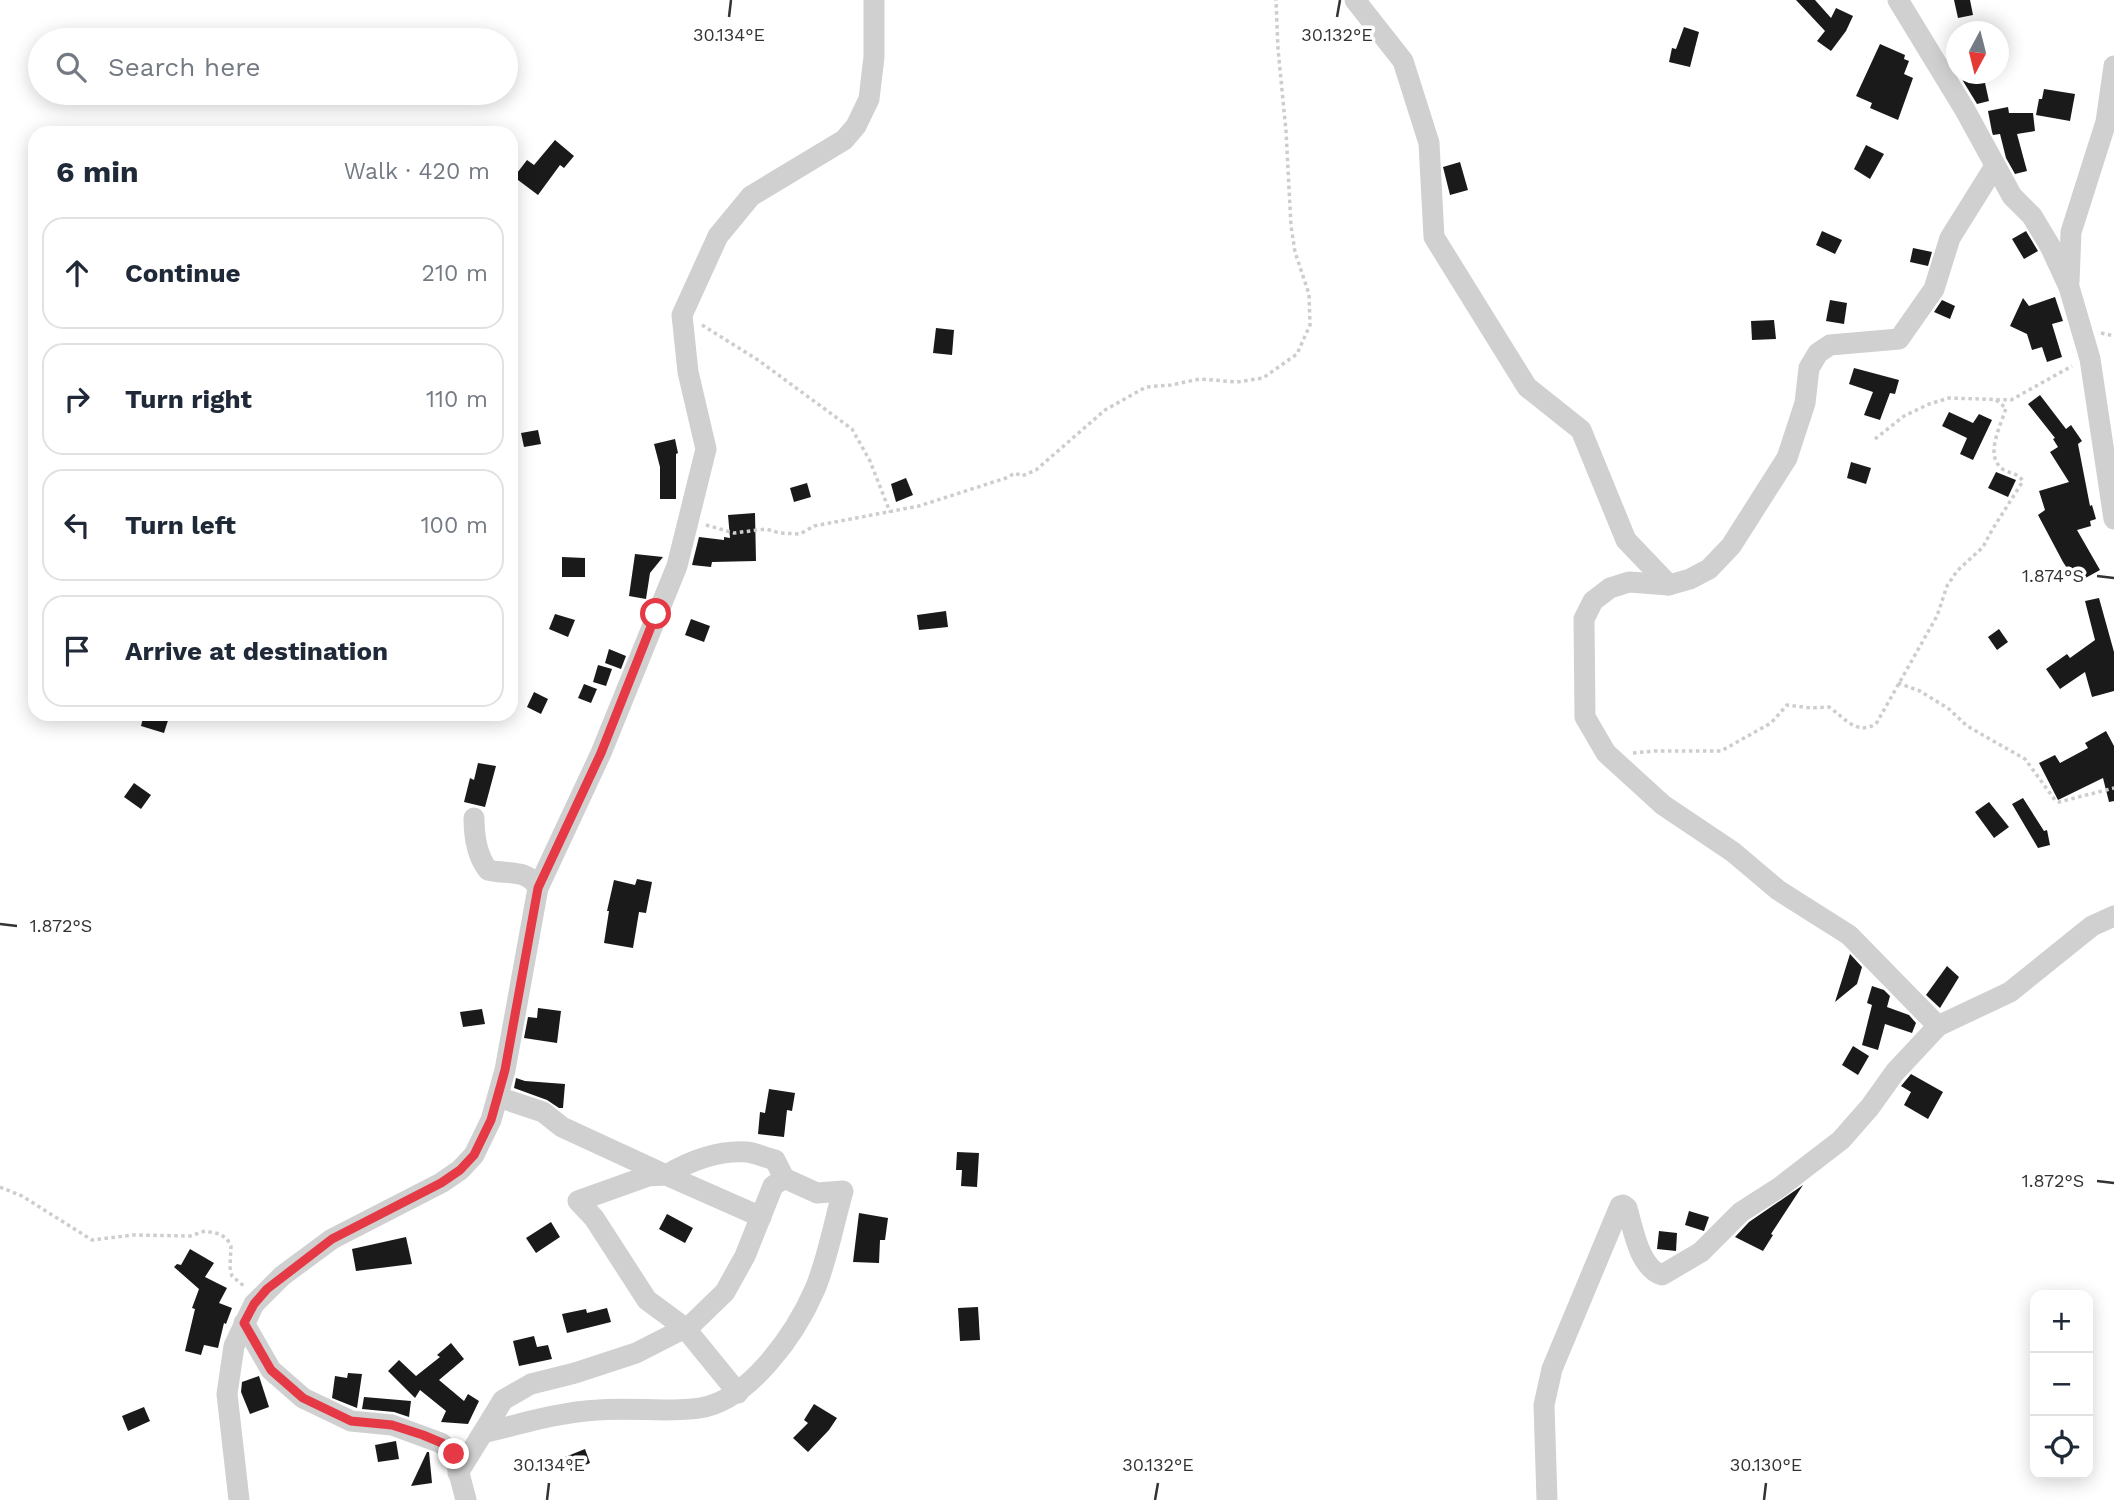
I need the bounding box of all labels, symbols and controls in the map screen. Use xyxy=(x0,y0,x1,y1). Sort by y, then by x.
north arrow xyxy=(1946,21,2009,84)
text: 30.134°E xyxy=(693,24,765,45)
text: 30.132°E xyxy=(1301,24,1373,45)
search box xyxy=(28,28,518,105)
icon: search xyxy=(52,48,90,86)
text: Search here xyxy=(108,52,260,82)
text: 6 min xyxy=(56,154,139,189)
text: Walk · 420 m xyxy=(344,158,490,185)
icon: ahead xyxy=(58,254,96,292)
text: Continue xyxy=(125,258,241,288)
text: 210 m xyxy=(422,260,488,287)
icon: right xyxy=(58,380,96,418)
text: Turn right xyxy=(125,384,252,414)
text: 110 m xyxy=(426,386,488,413)
icon: left xyxy=(58,506,96,544)
text: Turn left xyxy=(125,510,236,540)
text: 100 m xyxy=(421,512,488,539)
text: 1.874°S xyxy=(2022,565,2084,586)
route start xyxy=(640,598,671,629)
icon: arrive xyxy=(58,632,96,670)
text: Arrive at destination xyxy=(125,636,388,666)
text: 1.872°S xyxy=(30,915,92,936)
text: 1.872°S xyxy=(2022,1170,2084,1191)
map controls xyxy=(2030,1290,2093,1479)
button: + xyxy=(2030,1290,2093,1353)
button: − xyxy=(2030,1353,2093,1416)
button: locate xyxy=(2030,1416,2093,1479)
route end xyxy=(438,1438,469,1469)
text: 30.134°E xyxy=(513,1454,585,1475)
text: 30.132°E xyxy=(1122,1454,1194,1475)
text: 30.130°E xyxy=(1730,1454,1802,1475)

